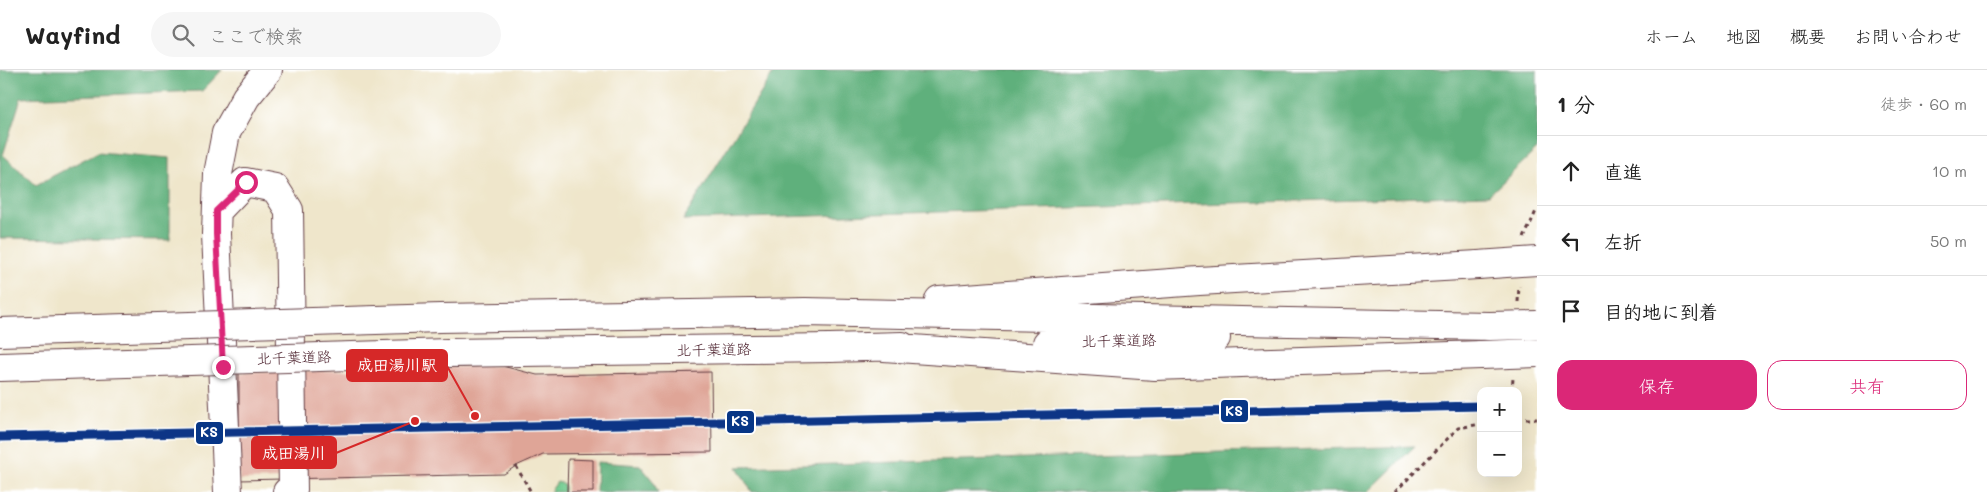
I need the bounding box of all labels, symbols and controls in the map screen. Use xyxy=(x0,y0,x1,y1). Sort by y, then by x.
search box xyxy=(151,12,501,57)
text: Wayfind xyxy=(25,19,121,50)
icon: search xyxy=(169,21,197,49)
text: ここで検索 xyxy=(209,23,304,48)
text: ホーム xyxy=(1645,24,1698,48)
text: 地図 xyxy=(1726,24,1762,48)
text: 概要 xyxy=(1790,24,1826,48)
text: お問い合わせ xyxy=(1854,24,1962,48)
text: 1 分 xyxy=(1557,90,1595,117)
text: 徒歩 · 60 m xyxy=(1880,93,1967,114)
icon: ahead xyxy=(1557,157,1585,185)
text: 直進 xyxy=(1604,159,1642,184)
text: 10 m xyxy=(1932,160,1967,181)
route start xyxy=(235,171,258,194)
icon: left xyxy=(1557,227,1585,255)
text: 左折 xyxy=(1604,229,1642,254)
text: 50 m xyxy=(1930,230,1967,251)
icon: arrive xyxy=(1557,297,1585,325)
text: 目的地に到着 xyxy=(1604,299,1718,324)
street label: 北千葉道路 xyxy=(1081,329,1157,351)
street label: 北千葉道路 xyxy=(676,338,752,360)
street label: 北千葉道路 xyxy=(256,346,332,368)
callout: 成田湯川駅 xyxy=(347,350,447,381)
text: 成田湯川駅 xyxy=(357,354,437,375)
route end xyxy=(212,356,235,379)
button: 保存 xyxy=(1557,360,1757,410)
button: 共有 xyxy=(1767,360,1967,410)
map controls xyxy=(1477,387,1522,477)
button: + xyxy=(1477,387,1522,432)
line badge: KS xyxy=(1220,399,1249,423)
text: KS xyxy=(1225,401,1243,420)
line badge: KS xyxy=(726,410,755,434)
text: KS xyxy=(731,411,749,430)
line badge: KS xyxy=(195,421,224,445)
text: KS xyxy=(200,422,218,441)
button: − xyxy=(1477,432,1522,477)
callout: 成田湯川 xyxy=(252,437,336,468)
text: 成田湯川 xyxy=(262,442,326,463)

